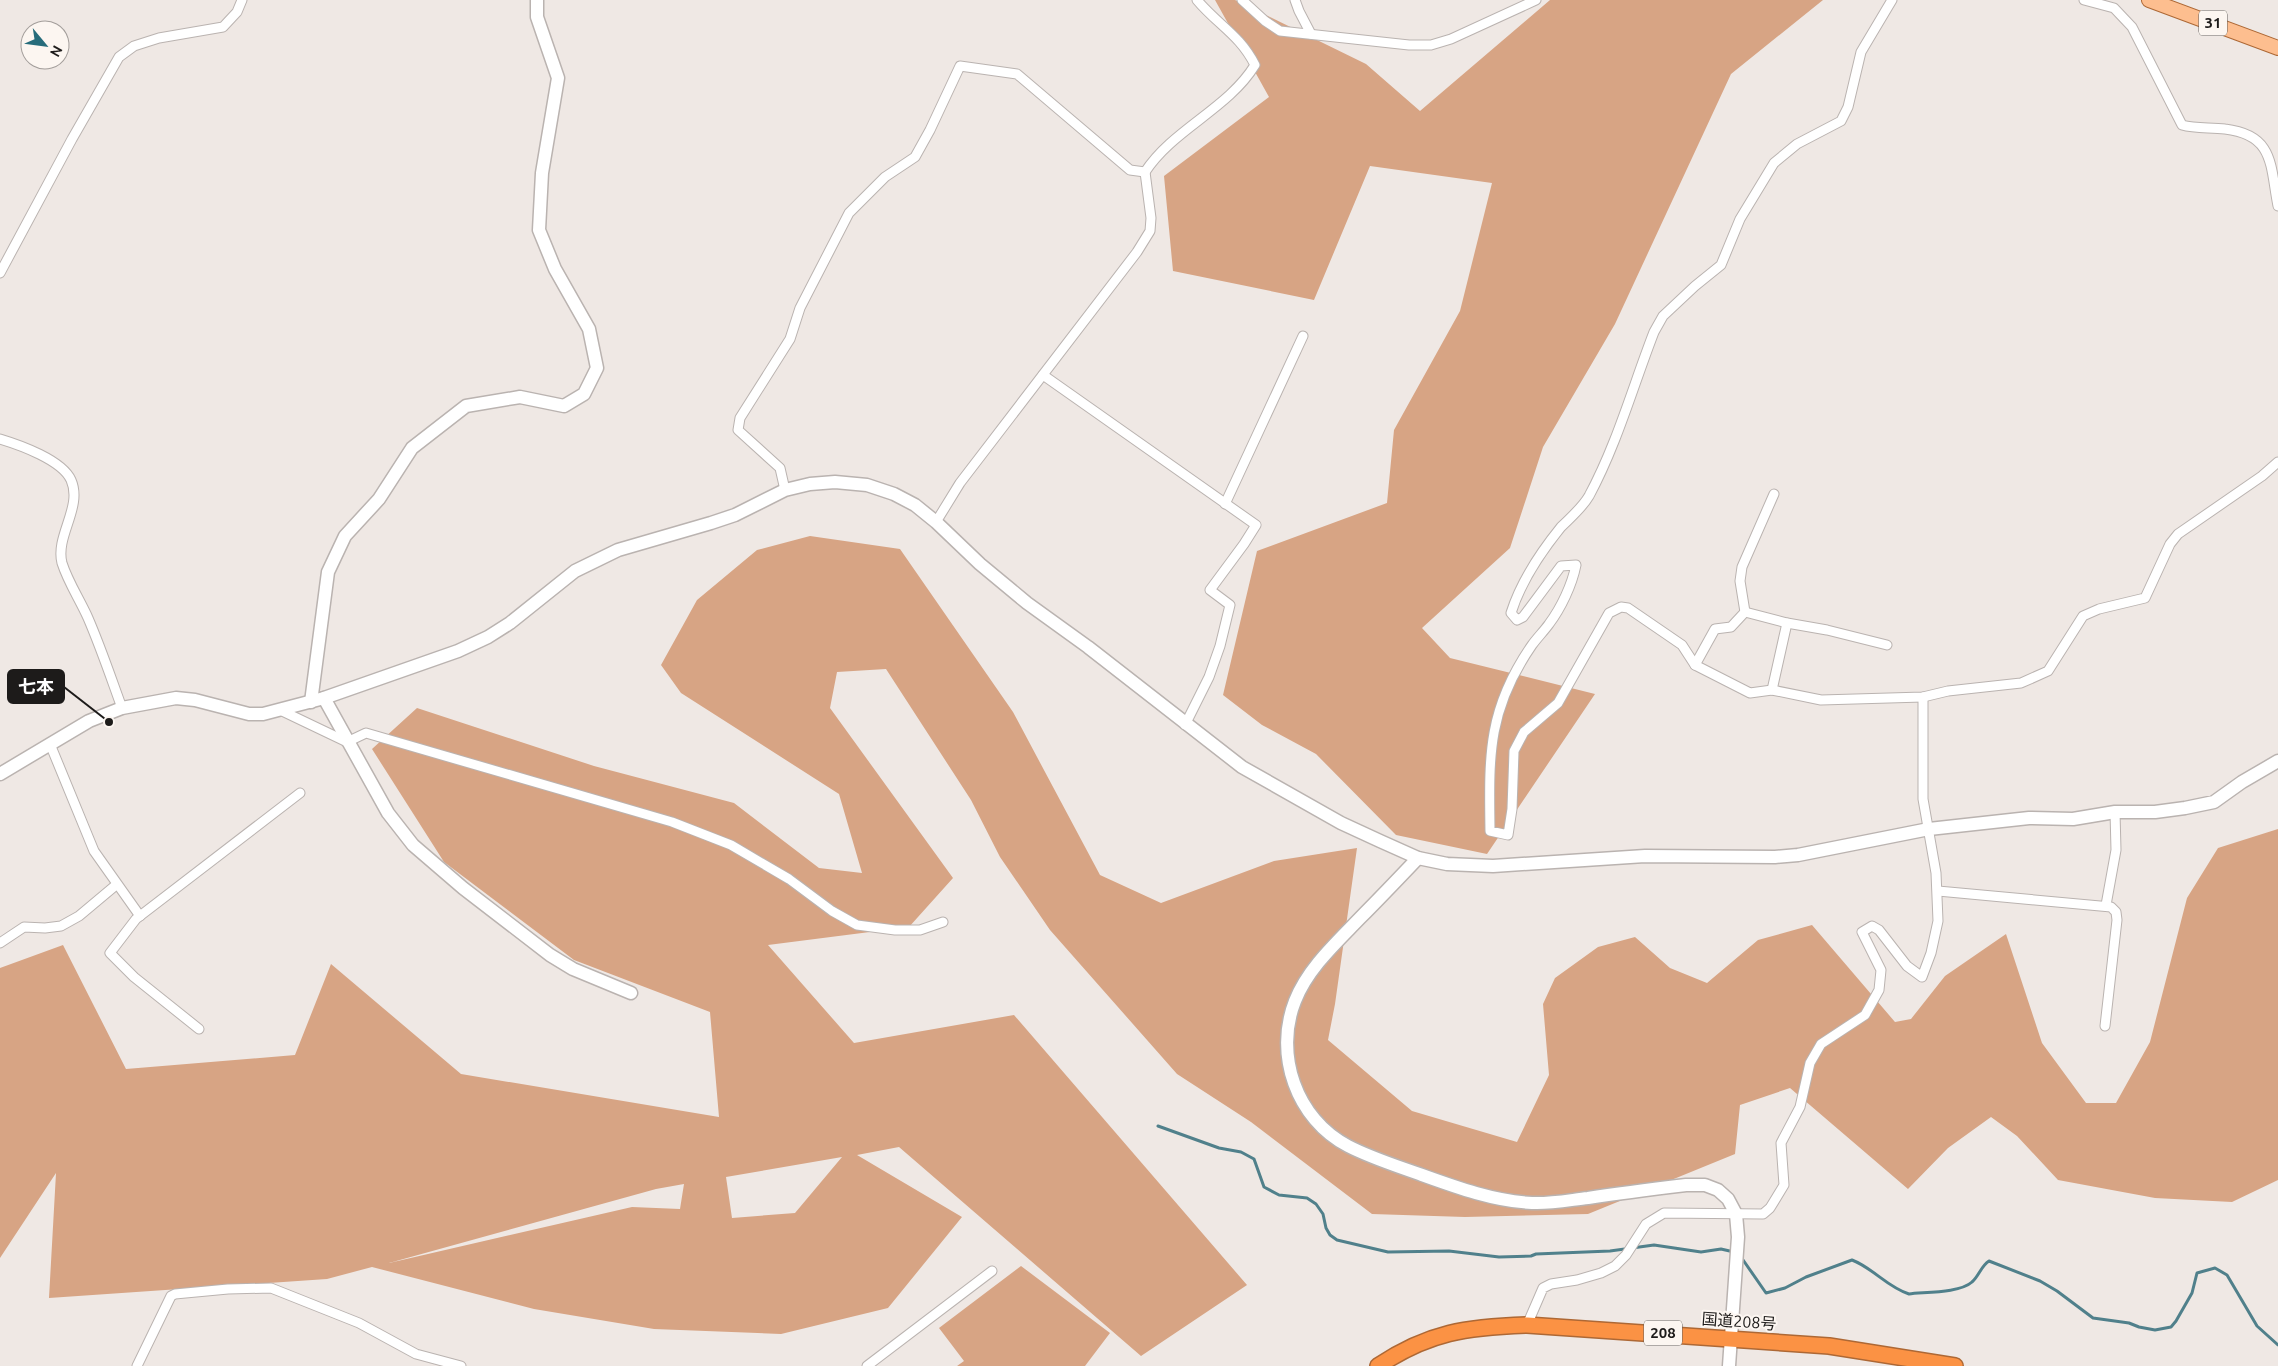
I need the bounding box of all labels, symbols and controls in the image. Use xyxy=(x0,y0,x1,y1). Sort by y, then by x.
road number: 31 xyxy=(2199,10,2227,36)
north arrow xyxy=(20,20,70,70)
text: N xyxy=(47,43,66,60)
callout: 七本 xyxy=(8,670,64,703)
text: 七本 xyxy=(18,676,54,696)
street label: 国道208号 xyxy=(1701,1309,1777,1333)
road number: 208 xyxy=(1644,1320,1682,1346)

